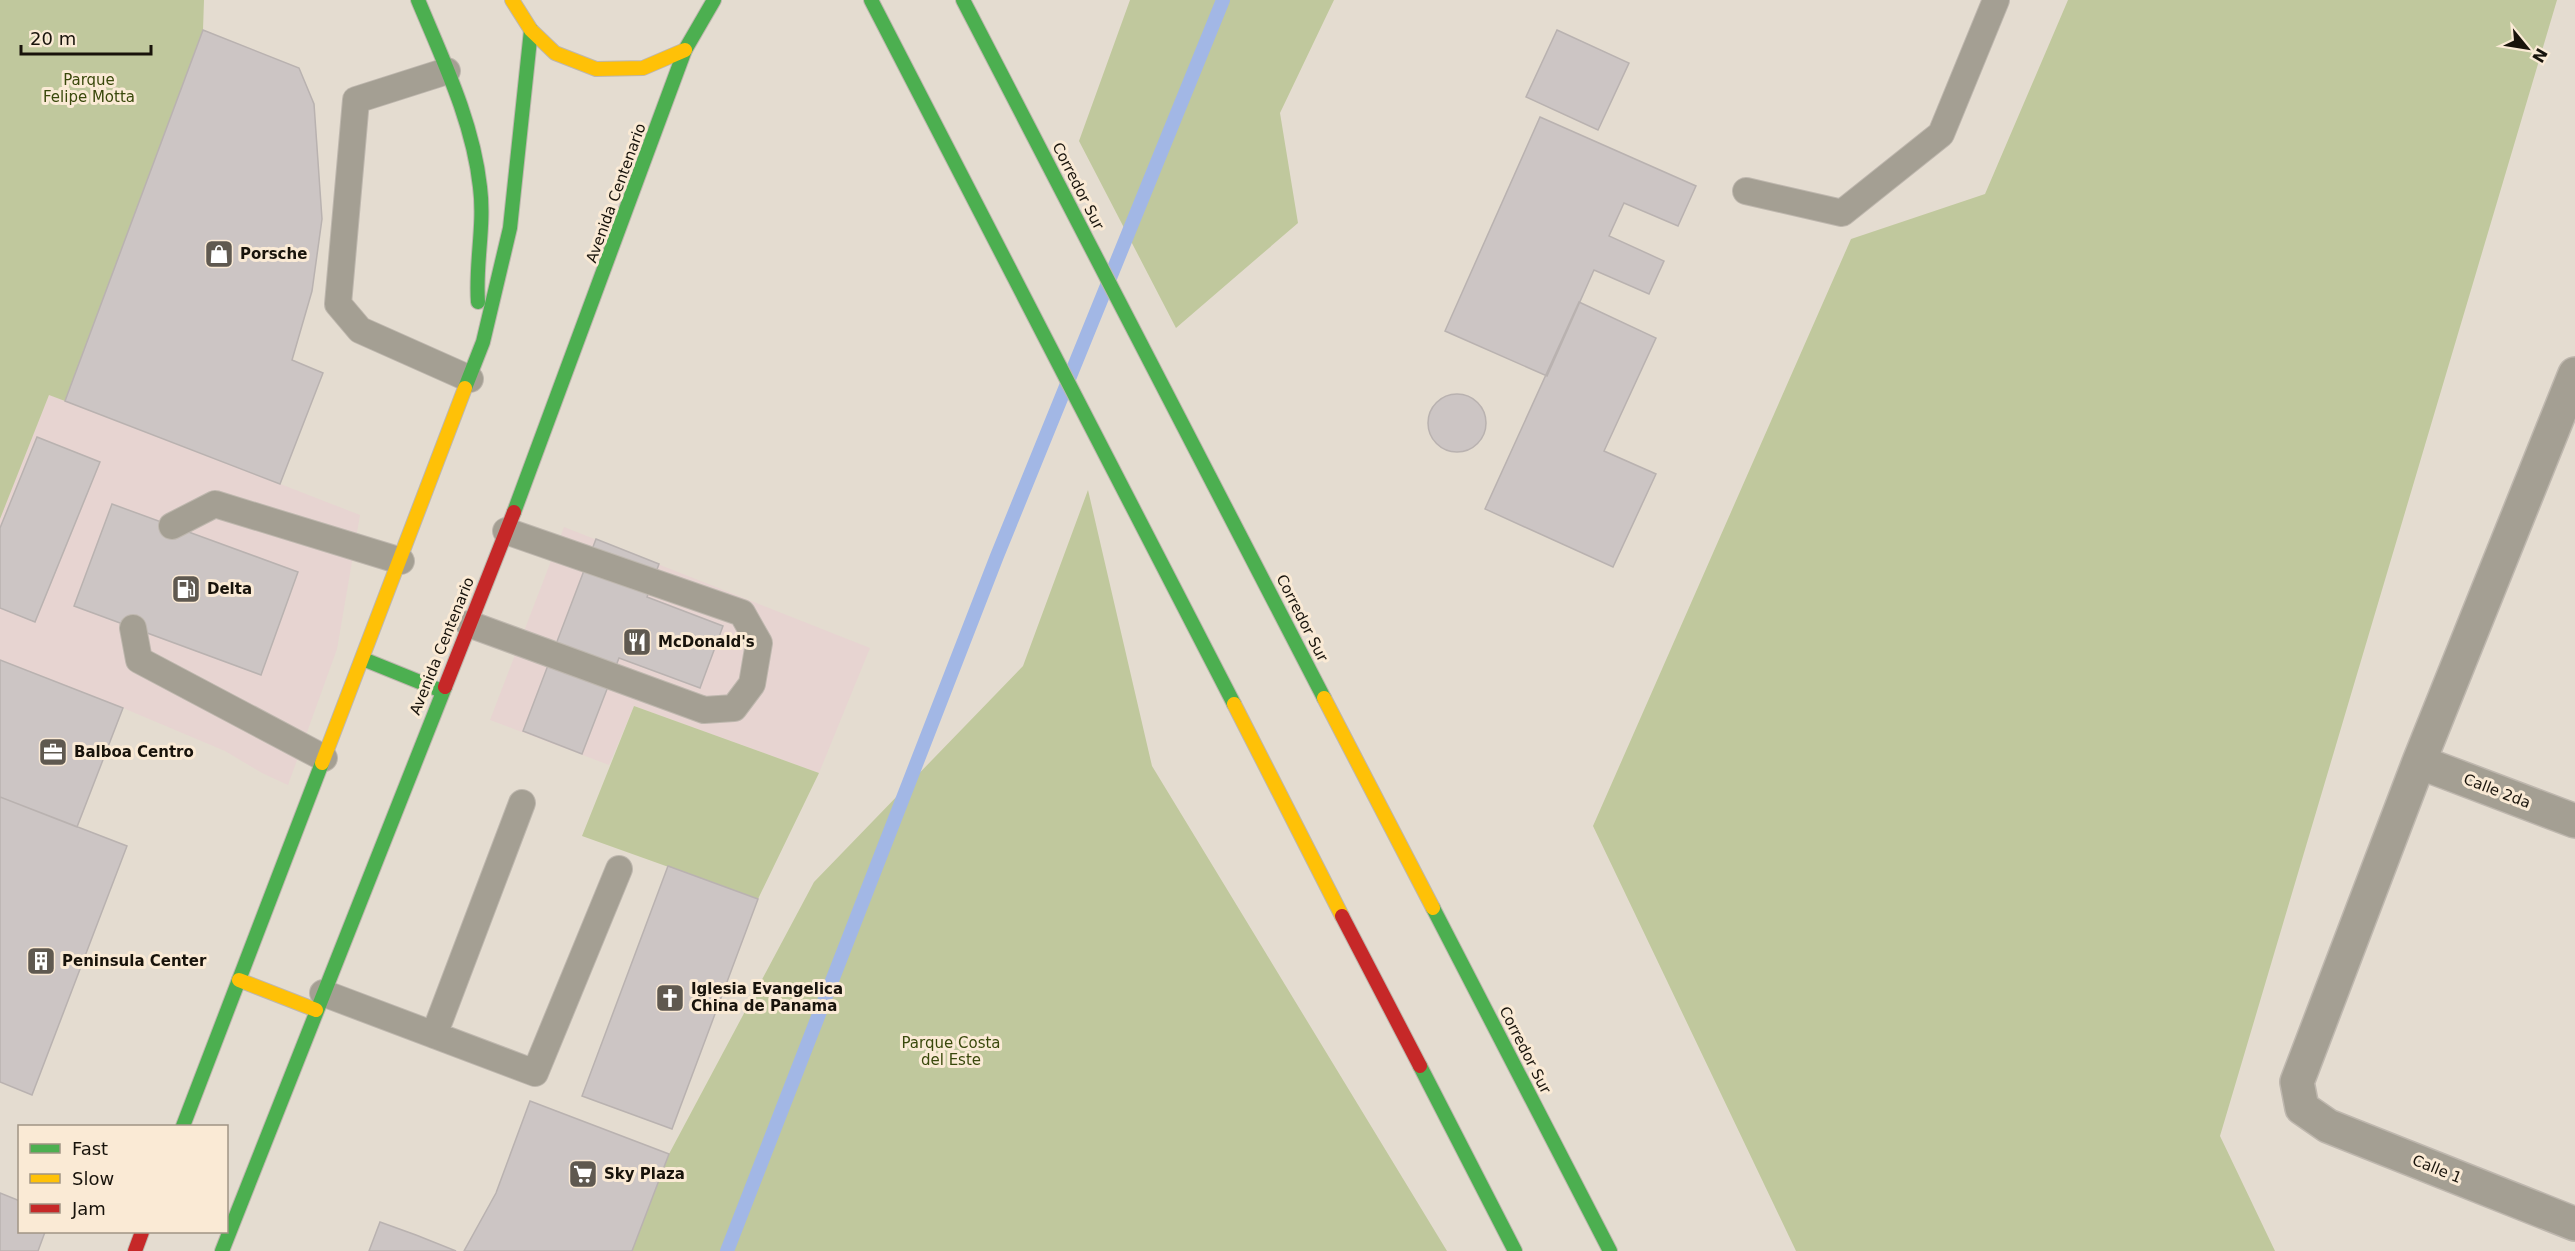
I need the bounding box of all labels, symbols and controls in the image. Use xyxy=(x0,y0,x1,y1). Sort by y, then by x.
scale bar xyxy=(21,18,152,56)
north arrow xyxy=(2497,18,2557,78)
text: 20 m xyxy=(30,28,76,49)
text: N xyxy=(2528,45,2551,66)
park label: Parque Felipe Motta xyxy=(43,71,135,106)
street label: Avenida Centenario xyxy=(582,121,650,265)
street label: Corredor Sur xyxy=(1048,139,1108,233)
shop icon: Porsche xyxy=(203,238,235,270)
place label: Porsche xyxy=(240,245,307,263)
street label: Corredor Sur xyxy=(1272,571,1332,665)
fuel station icon: Delta xyxy=(170,573,202,605)
street label: Avenida Centenario xyxy=(406,574,478,718)
place label: Delta xyxy=(207,580,252,598)
restaurant icon: McDonald's xyxy=(621,626,653,658)
place label: McDonald's xyxy=(658,633,755,651)
office icon: Balboa Centro xyxy=(37,736,69,768)
place label: Balboa Centro xyxy=(74,743,194,761)
street label: Calle 2da xyxy=(2461,770,2533,812)
building icon: Peninsula Center xyxy=(25,945,57,977)
place label: Peninsula Center xyxy=(62,952,207,970)
place label: Iglesia Evangelica China de Panama xyxy=(691,980,843,1015)
church icon: Iglesia Evangelica China de Panama xyxy=(654,982,686,1014)
street label: Corredor Sur xyxy=(1495,1003,1555,1097)
park label: Parque Costa del Este xyxy=(901,1034,1001,1069)
legend xyxy=(18,1125,228,1233)
text: Fast xyxy=(72,1138,108,1159)
street label: Calle 1 xyxy=(2410,1151,2464,1187)
supermarket icon: Sky Plaza xyxy=(567,1158,599,1190)
place label: Sky Plaza xyxy=(604,1165,685,1183)
text: Slow xyxy=(72,1168,114,1189)
text: Jam xyxy=(71,1198,106,1219)

